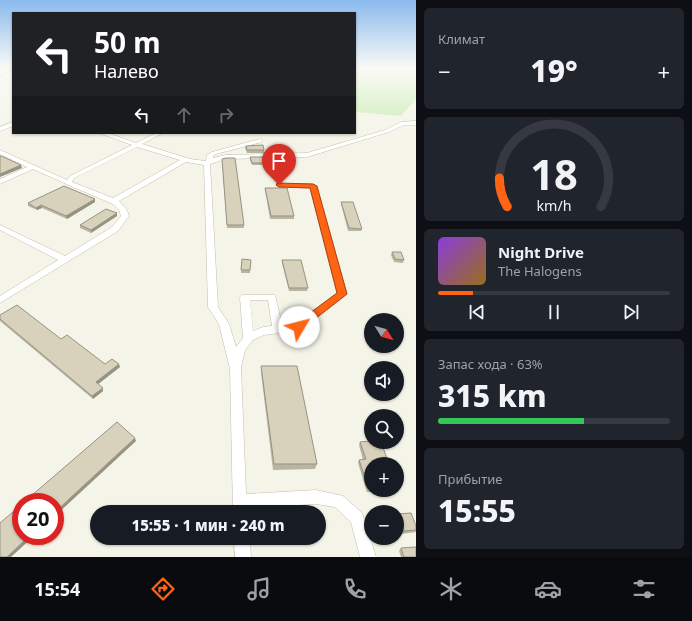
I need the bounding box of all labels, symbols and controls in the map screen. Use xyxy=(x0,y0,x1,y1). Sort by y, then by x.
text: 50 m xyxy=(94,23,161,61)
icon: left xyxy=(28,28,80,80)
text: Климат xyxy=(438,30,485,48)
text: 19° xyxy=(530,50,578,91)
text: − xyxy=(438,56,451,86)
text: + xyxy=(657,56,670,86)
text: Налево xyxy=(94,59,159,83)
icon: left xyxy=(131,104,153,126)
icon: ahead xyxy=(173,104,195,126)
icon: right xyxy=(215,104,237,126)
pin xyxy=(262,144,296,185)
text: 18 xyxy=(530,146,578,202)
icon: arrive xyxy=(268,150,290,172)
text: km/h xyxy=(536,196,572,215)
text: Night Drive xyxy=(498,242,584,262)
text: The Halogens xyxy=(498,262,582,280)
icon: previous xyxy=(466,301,488,323)
icon: pause xyxy=(543,301,565,323)
icon: next xyxy=(620,301,642,323)
position arrow xyxy=(278,306,320,348)
north arrow xyxy=(364,313,404,353)
map controls xyxy=(364,313,404,545)
text: Запас хода · 63% xyxy=(438,355,543,373)
button: sound xyxy=(364,361,404,401)
text: 315 km xyxy=(438,375,547,416)
button: search xyxy=(364,409,404,449)
button: + xyxy=(364,457,404,497)
text: Прибытие xyxy=(438,470,502,488)
text: 15:55 xyxy=(438,490,516,531)
speed limit sign: 20 xyxy=(12,493,64,545)
button: − xyxy=(364,505,404,545)
text: 15:55 · 1 мин · 240 m xyxy=(131,515,285,535)
icon: directions xyxy=(149,575,177,603)
icon: music xyxy=(245,575,273,603)
icon: phone xyxy=(341,575,369,603)
icon: climate xyxy=(437,575,465,603)
icon: car xyxy=(534,575,562,603)
icon: filters xyxy=(630,575,658,603)
text: 15:54 xyxy=(34,577,80,601)

